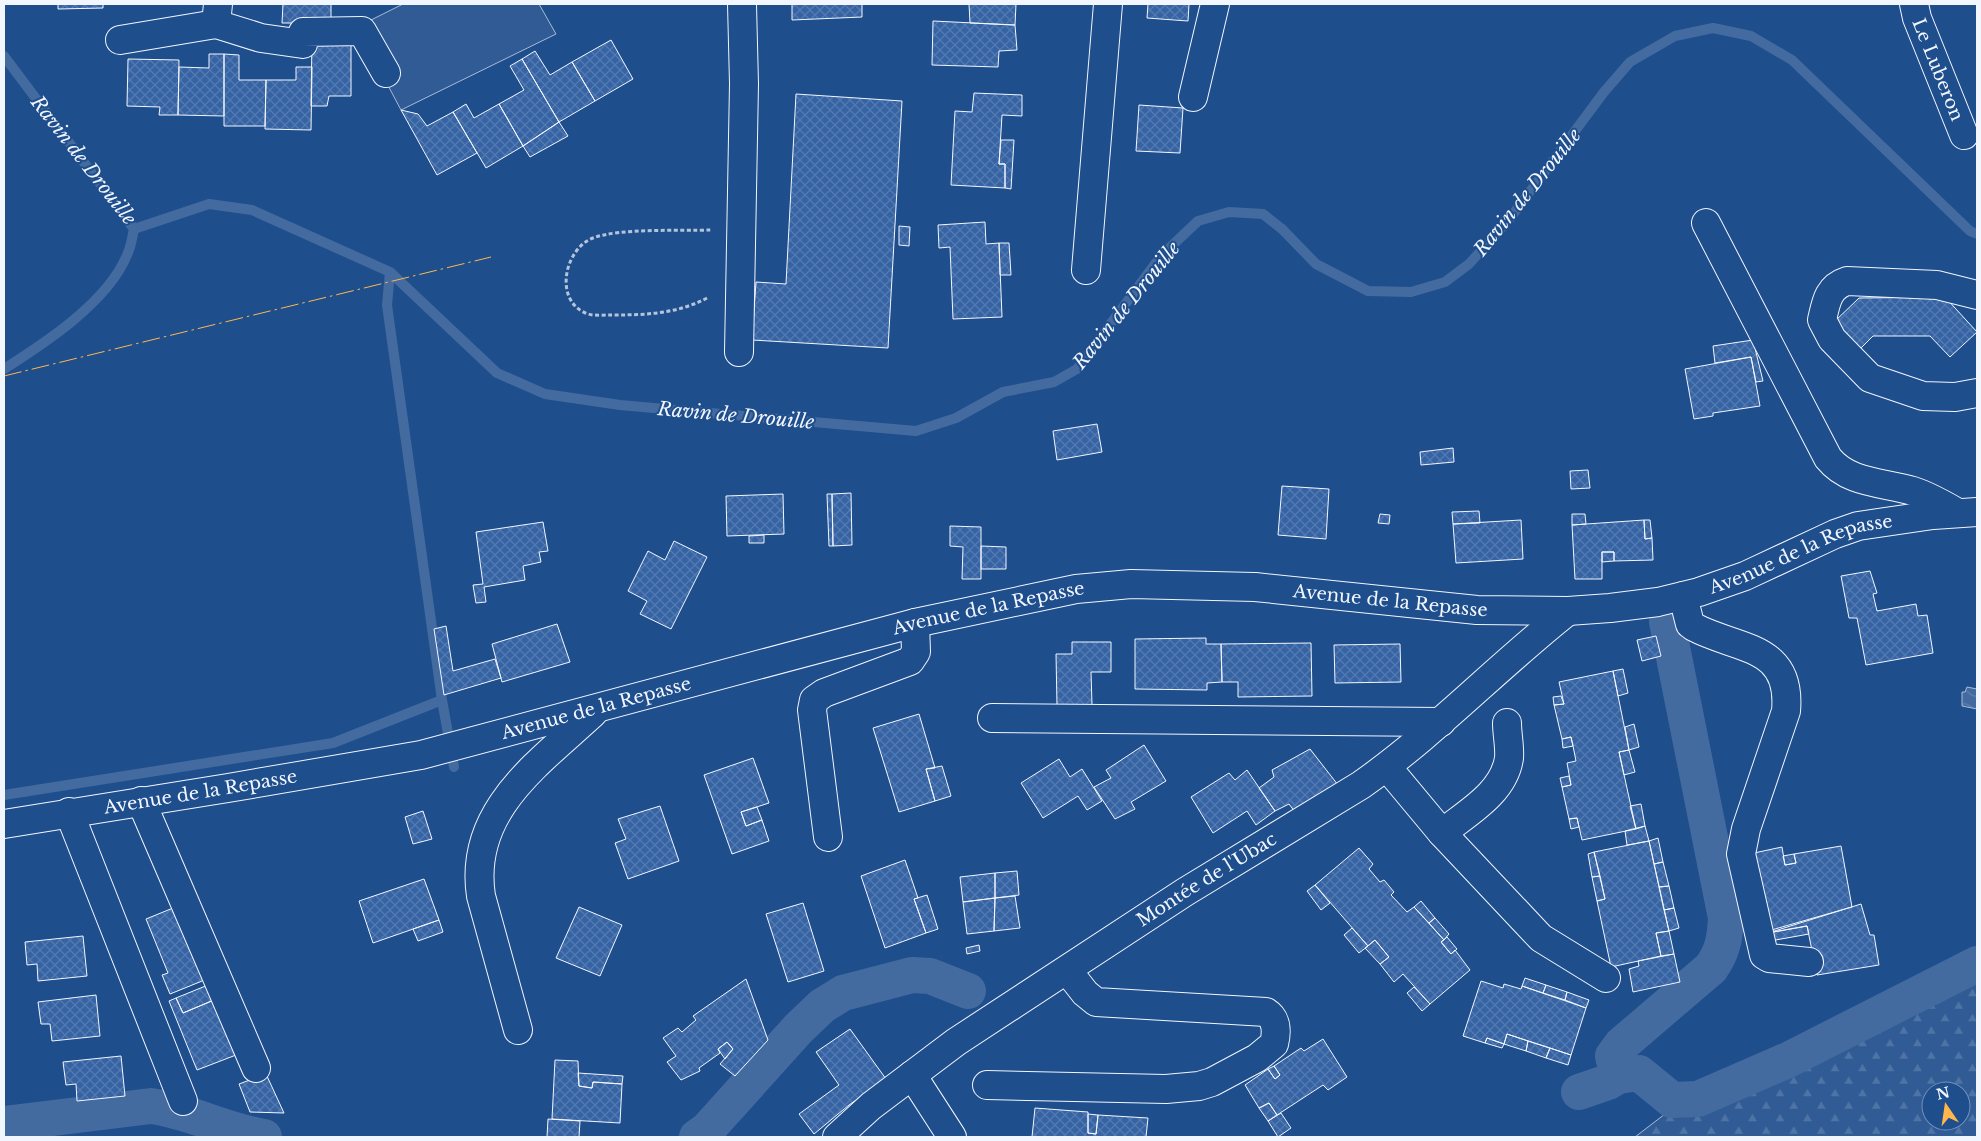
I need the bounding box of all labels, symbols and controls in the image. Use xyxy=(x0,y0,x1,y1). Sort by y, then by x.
street label: Le Luberon xyxy=(1907,15,1968,124)
water label: Ravin de Drouille xyxy=(26,90,141,230)
water label: Ravin de Drouille xyxy=(1468,124,1586,261)
water label: Ravin de Drouille xyxy=(1067,237,1185,374)
water label: Ravin de Drouille xyxy=(656,397,816,434)
street label: Avenue de la Repasse xyxy=(1705,510,1894,599)
street label: Avenue de la Repasse xyxy=(889,577,1085,640)
street label: Avenue de la Repasse xyxy=(1291,580,1488,621)
street label: Avenue de la Repasse xyxy=(498,672,693,744)
street label: Avenue de la Repasse xyxy=(101,765,299,819)
street label: Montée de l'Ubac xyxy=(1133,828,1281,932)
north arrow xyxy=(1921,1081,1971,1131)
text: N xyxy=(1935,1083,1952,1104)

